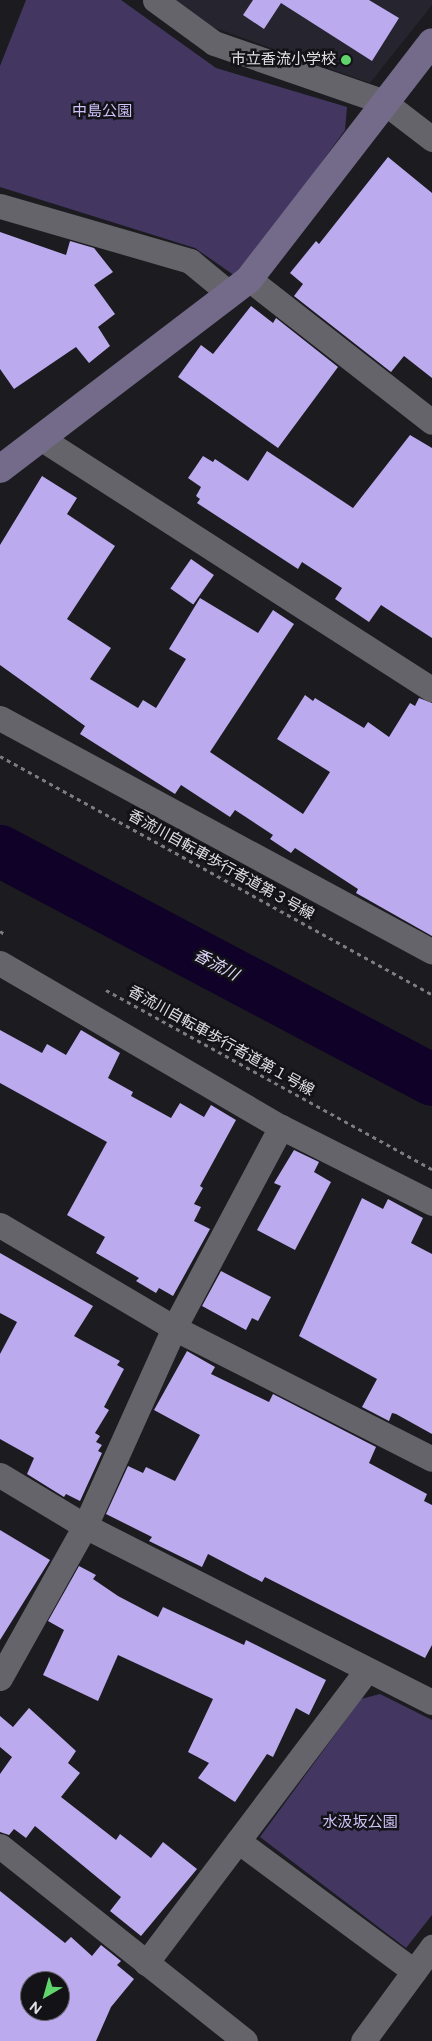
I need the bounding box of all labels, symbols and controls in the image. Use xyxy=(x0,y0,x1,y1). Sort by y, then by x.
place label: 市立香流小学校 xyxy=(231,51,336,69)
marker: 市立香流小学校 xyxy=(340,54,352,66)
park label: 中島公園 xyxy=(72,103,132,121)
street label: 香流川自転車歩行者道第３号線 xyxy=(125,806,317,924)
water label: 香流川 xyxy=(190,945,242,985)
street label: 香流川自転車歩行者道第１号線 xyxy=(125,982,317,1100)
park label: 水汲坂公園 xyxy=(323,1814,397,1832)
north arrow xyxy=(20,1971,70,2021)
text: N xyxy=(27,1997,46,2017)

